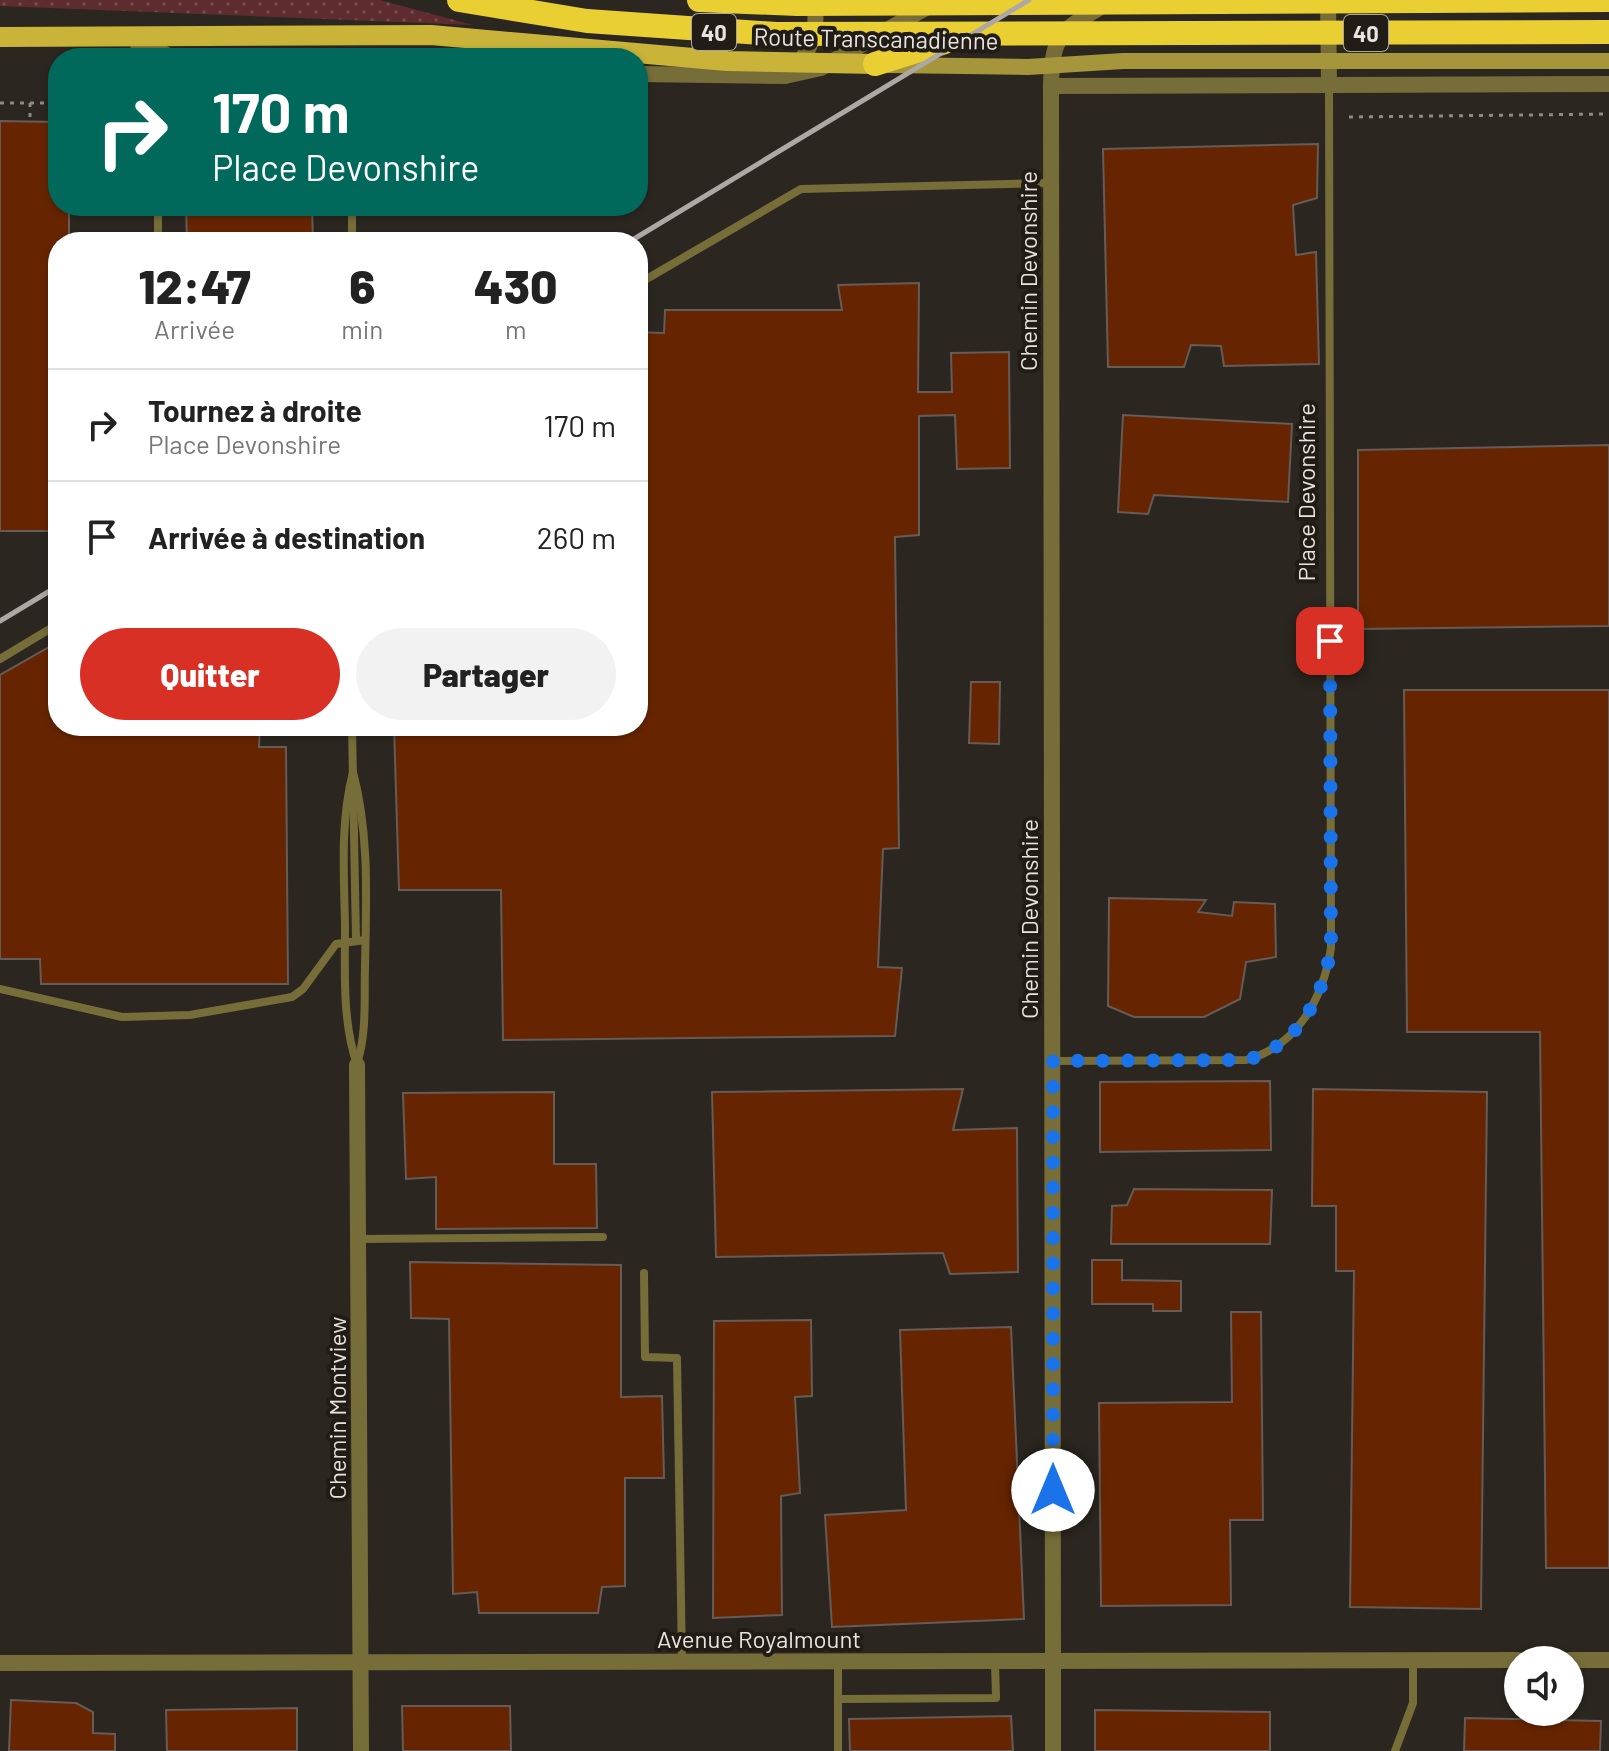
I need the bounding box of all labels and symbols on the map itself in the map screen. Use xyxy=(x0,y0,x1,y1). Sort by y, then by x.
road number: 40 xyxy=(692,14,736,50)
road number: 40 xyxy=(1344,15,1388,51)
street label: Route Transcanadienne xyxy=(753,21,999,55)
street label: Chemin Devonshire xyxy=(1013,171,1042,371)
street label: Place Devonshire xyxy=(1291,403,1320,581)
pin xyxy=(1296,607,1364,675)
street label: Chemin Devonshire xyxy=(1014,819,1043,1019)
street label: Chemin Montview xyxy=(322,1316,351,1500)
position arrow xyxy=(1011,1448,1095,1532)
street label: Avenue Royalmount xyxy=(657,1624,861,1653)

